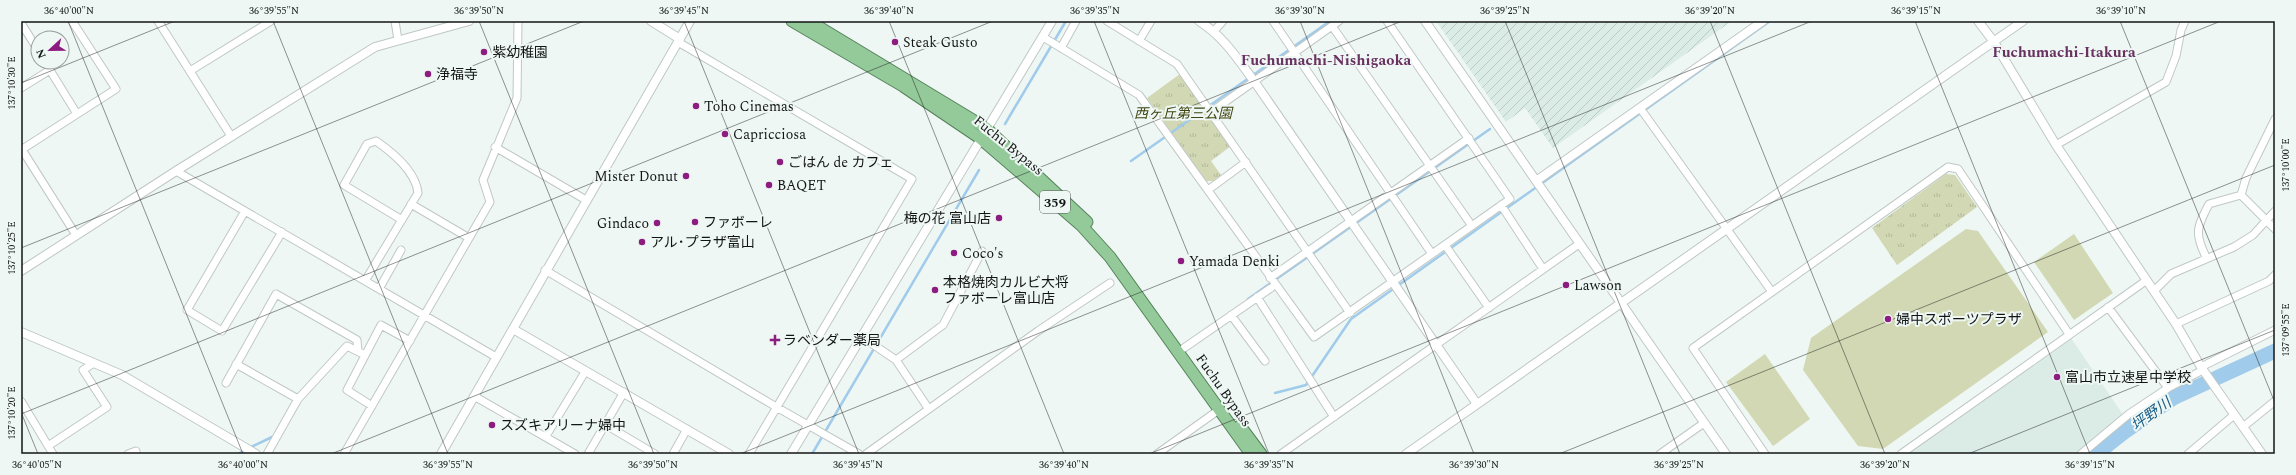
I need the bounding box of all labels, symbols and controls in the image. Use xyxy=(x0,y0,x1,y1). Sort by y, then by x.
text: 36°40'00"N xyxy=(44,3,94,19)
text: 36°39'55"N xyxy=(249,3,299,19)
text: 36°39'50"N xyxy=(454,3,504,19)
text: 36°39'45"N xyxy=(659,3,709,19)
text: 36°39'40"N xyxy=(864,3,914,19)
text: 36°39'35"N xyxy=(1070,3,1120,19)
text: 36°39'30"N xyxy=(1275,3,1325,19)
text: 36°39'25"N xyxy=(1480,3,1530,19)
text: 36°39'20"N xyxy=(1685,3,1735,19)
text: 36°39'15"N xyxy=(1891,3,1941,19)
text: 36°39'10"N xyxy=(2096,3,2146,19)
north arrow xyxy=(30,30,70,70)
place label: Steak Gusto xyxy=(903,32,978,53)
marker: Steak Gusto xyxy=(890,37,900,47)
district label: Fuchumachi-Itakura xyxy=(1992,41,2136,64)
place label: 紫幼稚園 xyxy=(492,42,548,63)
text: N xyxy=(32,46,51,61)
marker: 紫幼稚園 xyxy=(479,47,489,57)
district label: Fuchumachi-Nishigaoka xyxy=(1241,49,1411,72)
text: 137°10'30"E xyxy=(4,56,20,110)
place label: 浄福寺 xyxy=(436,64,478,85)
marker: 浄福寺 xyxy=(423,69,433,79)
place label: Toho Cinemas xyxy=(704,96,794,117)
marker: Toho Cinemas xyxy=(691,101,701,111)
park label: 西ヶ丘第三公園 xyxy=(1134,103,1234,124)
street label: Fuchu Bypass xyxy=(969,110,1048,180)
place label: Capricciosa xyxy=(733,124,806,145)
marker: Capricciosa xyxy=(720,129,730,139)
text: 137°10'00"E xyxy=(2278,138,2294,192)
place label: ごはん de カフェ xyxy=(788,152,894,173)
marker: ごはん de カフェ xyxy=(775,157,785,167)
place label: Mister Donut xyxy=(594,166,678,187)
marker: Mister Donut xyxy=(681,171,691,181)
place label: BAQET xyxy=(777,175,826,196)
marker: BAQET xyxy=(764,180,774,190)
road number: 359 xyxy=(1040,191,1070,213)
place label: 梅の花 富山店 xyxy=(904,208,991,229)
place label: ファボーレ xyxy=(703,212,773,233)
place label: Gindaco xyxy=(597,213,649,234)
marker: 梅の花 富山店 xyxy=(994,213,1004,223)
marker: ファボーレ xyxy=(690,217,700,227)
marker: Gindaco xyxy=(652,218,662,228)
text: 137°10'25"E xyxy=(4,221,20,275)
place label: アル･プラザ富山 xyxy=(650,232,755,253)
marker: アル･プラザ富山 xyxy=(637,237,647,247)
place label: Coco's xyxy=(962,243,1004,264)
marker: Coco's xyxy=(949,248,959,258)
place label: Yamada Denki xyxy=(1189,251,1280,272)
marker: Yamada Denki xyxy=(1176,256,1186,266)
place label: 本格焼肉カルビ大将 ファボーレ富山店 xyxy=(943,272,1069,309)
place label: Lawson xyxy=(1574,275,1622,296)
marker: Lawson xyxy=(1561,280,1571,290)
marker: 本格焼肉カルビ大将 ファボーレ富山店 xyxy=(930,285,940,295)
text: 137°09'55"E xyxy=(2278,303,2294,357)
place label: 婦中スポーツプラザ xyxy=(1896,309,2022,330)
marker: 婦中スポーツプラザ xyxy=(1883,314,1893,324)
place label: ラベンダー薬局 xyxy=(783,330,881,351)
marker: ラベンダー薬局 xyxy=(770,335,780,345)
street label: Fuchu Bypass xyxy=(1191,349,1257,431)
place label: 富山市立速星中学校 xyxy=(2065,367,2191,388)
marker: 富山市立速星中学校 xyxy=(2052,372,2062,382)
text: 137°10'20"E xyxy=(4,386,20,440)
water label: 坪野川 xyxy=(2126,391,2178,437)
place label: スズキアリーナ婦中 xyxy=(500,415,626,436)
marker: スズキアリーナ婦中 xyxy=(487,420,497,430)
text: 36°40'05"N xyxy=(12,457,62,473)
text: 36°40'00"N xyxy=(218,457,268,473)
text: 36°39'55"N xyxy=(423,457,473,473)
text: 36°39'50"N xyxy=(628,457,678,473)
text: 36°39'45"N xyxy=(833,457,883,473)
text: 36°39'40"N xyxy=(1039,457,1089,473)
text: 36°39'35"N xyxy=(1244,457,1294,473)
text: 36°39'30"N xyxy=(1449,457,1499,473)
text: 36°39'25"N xyxy=(1654,457,1704,473)
text: 36°39'20"N xyxy=(1860,457,1910,473)
text: 36°39'15"N xyxy=(2065,457,2115,473)

